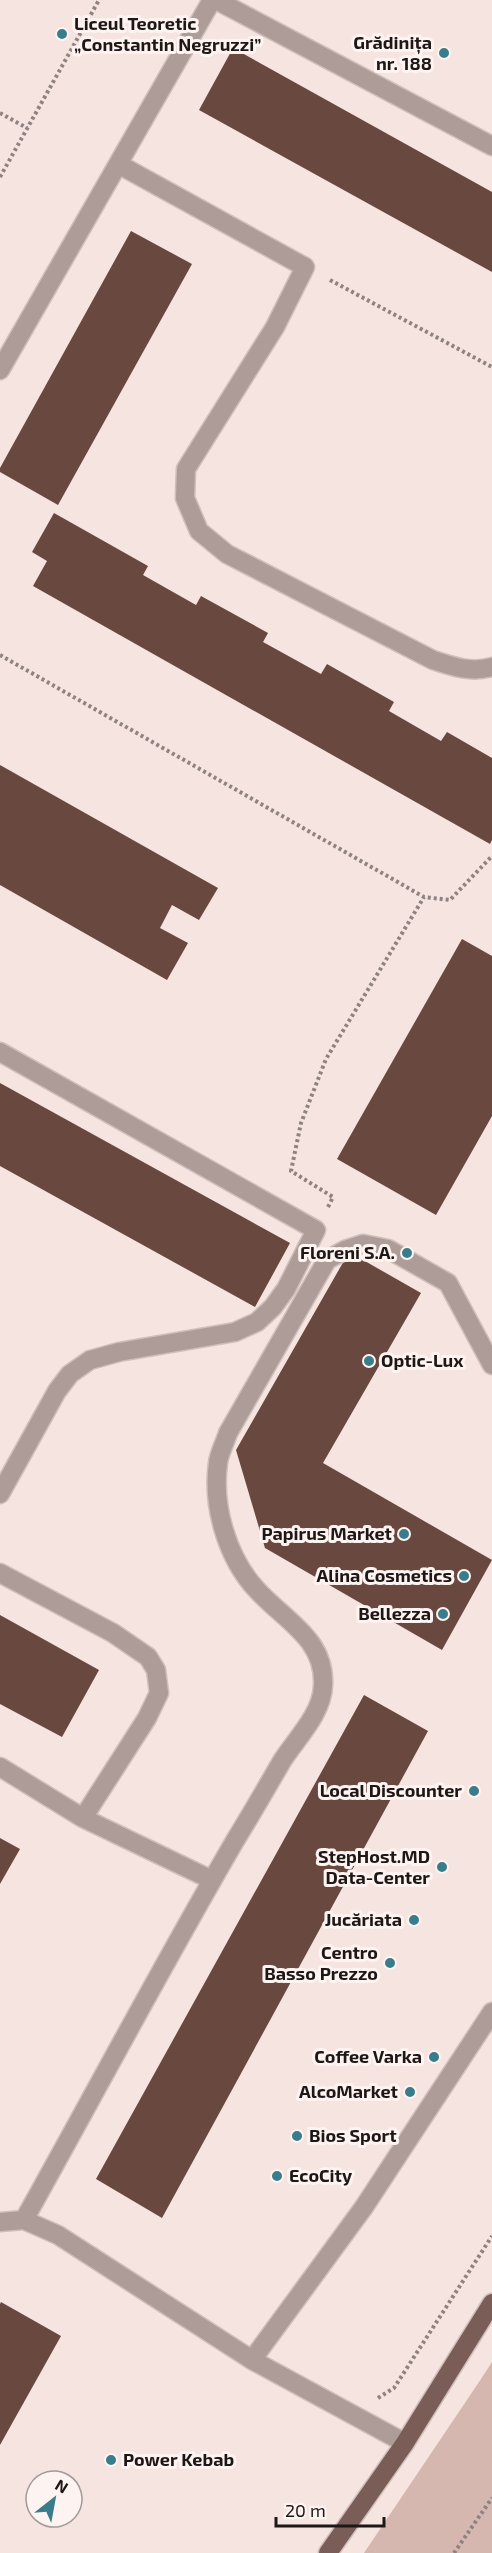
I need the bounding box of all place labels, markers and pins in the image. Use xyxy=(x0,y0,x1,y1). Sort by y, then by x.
place label: Liceul Teoretic „Constantin Negruzzi” xyxy=(74,12,261,55)
marker: Liceul Teoretic „Constantin Negruzzi” xyxy=(55,27,69,41)
place label: Grădinița nr. 188 xyxy=(353,31,432,74)
marker: Grădinița nr. 188 xyxy=(437,46,451,60)
place label: Floreni S.A. xyxy=(300,1241,395,1263)
marker: Floreni S.A. xyxy=(400,1246,414,1260)
place label: Optic-Lux xyxy=(381,1349,464,1371)
marker: Optic-Lux xyxy=(362,1354,376,1368)
place label: Papirus Market xyxy=(261,1522,393,1544)
marker: Papirus Market xyxy=(397,1527,411,1541)
place label: Alina Cosmetics xyxy=(317,1564,452,1586)
marker: Alina Cosmetics xyxy=(457,1569,471,1583)
place label: Bellezza xyxy=(358,1602,431,1624)
marker: Bellezza xyxy=(436,1607,450,1621)
place label: Local Discounter xyxy=(320,1779,462,1801)
marker: Local Discounter xyxy=(467,1784,481,1798)
place label: StepHost.MD Data-Center xyxy=(318,1845,430,1888)
marker: StepHost.MD Data-Center xyxy=(435,1860,449,1874)
place label: Jucăriata xyxy=(325,1908,402,1930)
marker: Jucăriata xyxy=(407,1913,421,1927)
place label: Centro Basso Prezzo xyxy=(264,1941,378,1984)
marker: Centro Basso Prezzo xyxy=(383,1956,397,1970)
place label: Coffee Varka xyxy=(314,2045,422,2067)
marker: Coffee Varka xyxy=(427,2050,441,2064)
place label: AlcoMarket xyxy=(299,2080,399,2102)
marker: AlcoMarket xyxy=(403,2085,417,2099)
place label: Bios Sport xyxy=(309,2124,397,2146)
marker: Bios Sport xyxy=(290,2129,304,2143)
place label: EcoCity xyxy=(289,2164,353,2186)
marker: EcoCity xyxy=(270,2169,284,2183)
place label: Power Kebab xyxy=(123,2448,234,2470)
marker: Power Kebab xyxy=(104,2453,118,2467)

